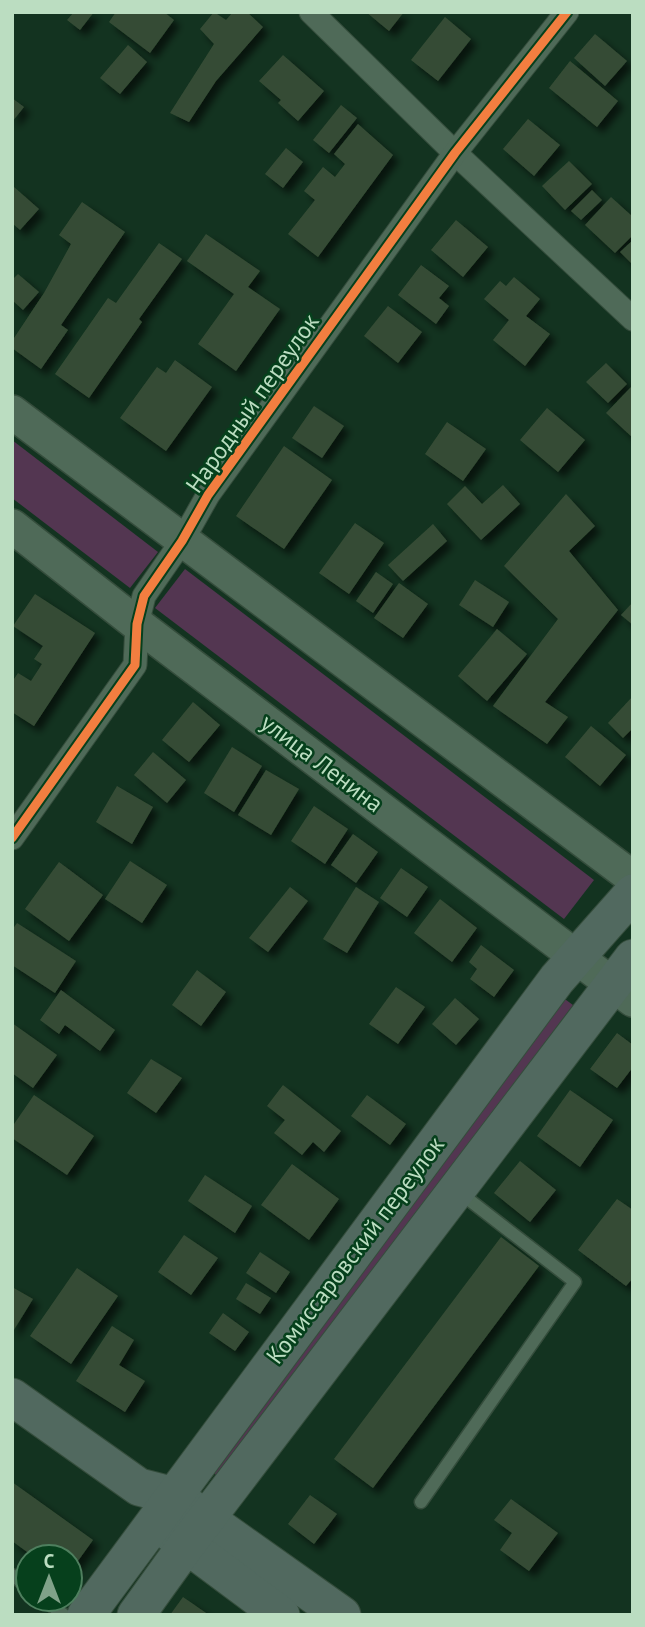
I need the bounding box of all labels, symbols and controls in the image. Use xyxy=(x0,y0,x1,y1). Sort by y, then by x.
street label: Народный переулок xyxy=(178,307,326,499)
street label: улица Ленина xyxy=(255,707,389,819)
street label: Комиссаровский переулок xyxy=(259,1130,451,1370)
north arrow xyxy=(14,1543,84,1613)
text: С xyxy=(44,1549,55,1573)

